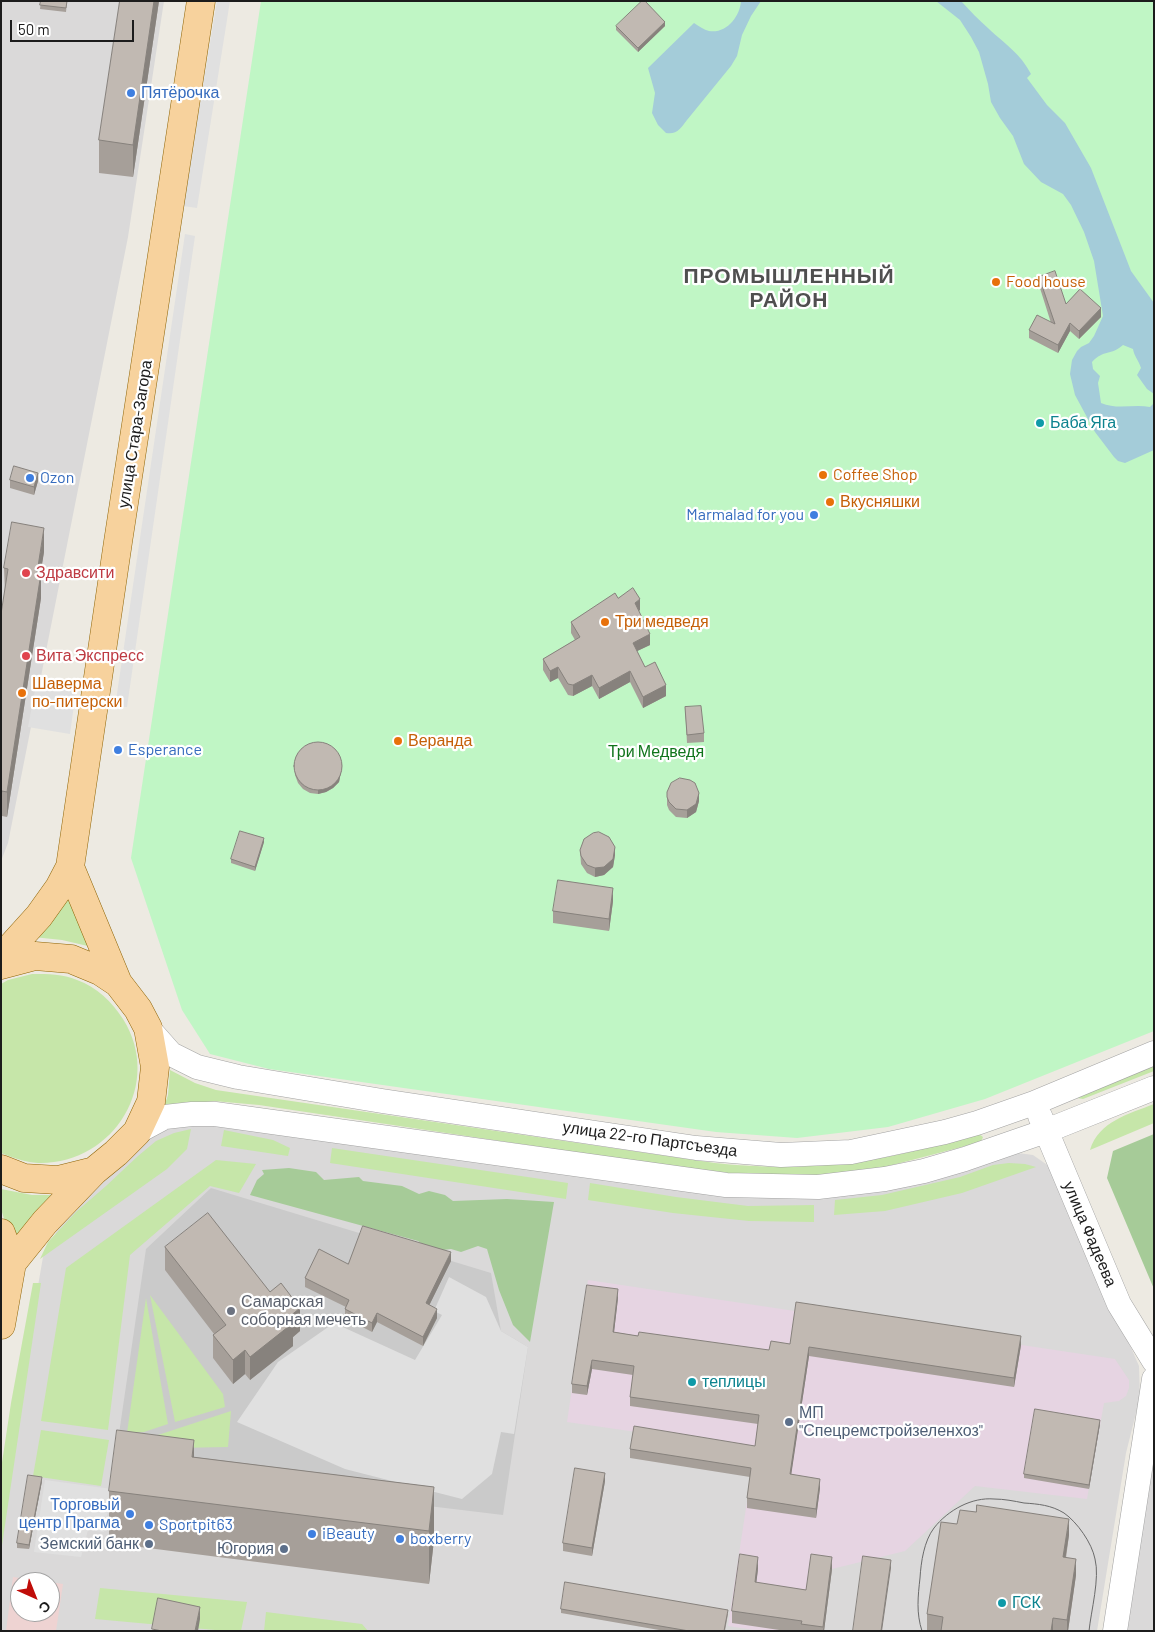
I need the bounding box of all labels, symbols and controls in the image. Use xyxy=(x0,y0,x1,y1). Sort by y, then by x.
scale bar xyxy=(12,10,136,42)
text: 50 m xyxy=(18,20,50,38)
place label: Пятёрочка xyxy=(141,83,219,103)
marker: Пятёрочка xyxy=(125,87,137,99)
district label: ПРОМЫШЛЕННЫЙ РАЙОН xyxy=(682,263,896,313)
place label: Food house xyxy=(1006,272,1086,292)
marker: Food house xyxy=(990,276,1002,288)
street label: улица Стара-Загора xyxy=(114,359,156,509)
place label: Баба Яга xyxy=(1050,413,1116,433)
marker: Баба Яга xyxy=(1034,417,1046,429)
place label: Coffee Shop xyxy=(833,465,918,485)
place label: Ozon xyxy=(40,468,74,488)
marker: Coffee Shop xyxy=(817,469,829,481)
marker: Ozon xyxy=(24,472,36,484)
place label: Вкусняшки xyxy=(840,492,920,512)
marker: Вкусняшки xyxy=(824,496,836,508)
place label: Marmalad for you xyxy=(686,505,804,525)
marker: Marmalad for you xyxy=(808,509,820,521)
place label: Здравсити xyxy=(36,563,114,583)
marker: Здравсити xyxy=(20,567,32,579)
place label: Три медведя xyxy=(615,612,709,632)
marker: Три медведя xyxy=(599,616,611,628)
place label: Вита Экспресс xyxy=(36,646,144,666)
marker: Вита Экспресс xyxy=(20,650,32,662)
place label: Шаверма по-питерски xyxy=(32,674,122,712)
marker: Шаверма по-питерски xyxy=(16,687,28,699)
place label: Веранда xyxy=(408,731,472,751)
marker: Веранда xyxy=(392,735,404,747)
place label: Esperance xyxy=(128,740,202,760)
park label: Три Медведя xyxy=(608,742,704,762)
marker: Esperance xyxy=(112,744,124,756)
street label: улица 22-го Партсъезда xyxy=(561,1117,739,1161)
street label: улица Фадеева xyxy=(1059,1178,1121,1290)
place label: Самарская соборная мечеть xyxy=(241,1292,366,1330)
marker: Самарская соборная мечеть xyxy=(225,1305,237,1317)
place label: теплицы xyxy=(702,1372,766,1392)
marker: теплицы xyxy=(686,1376,698,1388)
place label: МП "Спецремстройзеленхоз" xyxy=(799,1403,983,1441)
marker: МП "Спецремстройзеленхоз" xyxy=(783,1416,795,1428)
place label: Торговый центр Прагма xyxy=(19,1495,120,1533)
marker: Торговый центр Прагма xyxy=(124,1508,136,1520)
place label: Sportpit63 xyxy=(159,1515,233,1535)
marker: Sportpit63 xyxy=(143,1519,155,1531)
place label: iBeauty xyxy=(322,1524,375,1544)
marker: iBeauty xyxy=(306,1528,318,1540)
place label: boxberry xyxy=(410,1529,471,1549)
marker: boxberry xyxy=(394,1533,406,1545)
place label: Земский банк xyxy=(40,1534,139,1554)
marker: Земский банк xyxy=(143,1538,155,1550)
place label: Югория xyxy=(217,1539,274,1559)
marker: Югория xyxy=(278,1543,290,1555)
north arrow xyxy=(10,1572,60,1622)
place label: ГСК xyxy=(1012,1593,1041,1613)
marker: ГСК xyxy=(996,1597,1008,1609)
text: С xyxy=(36,1598,55,1617)

